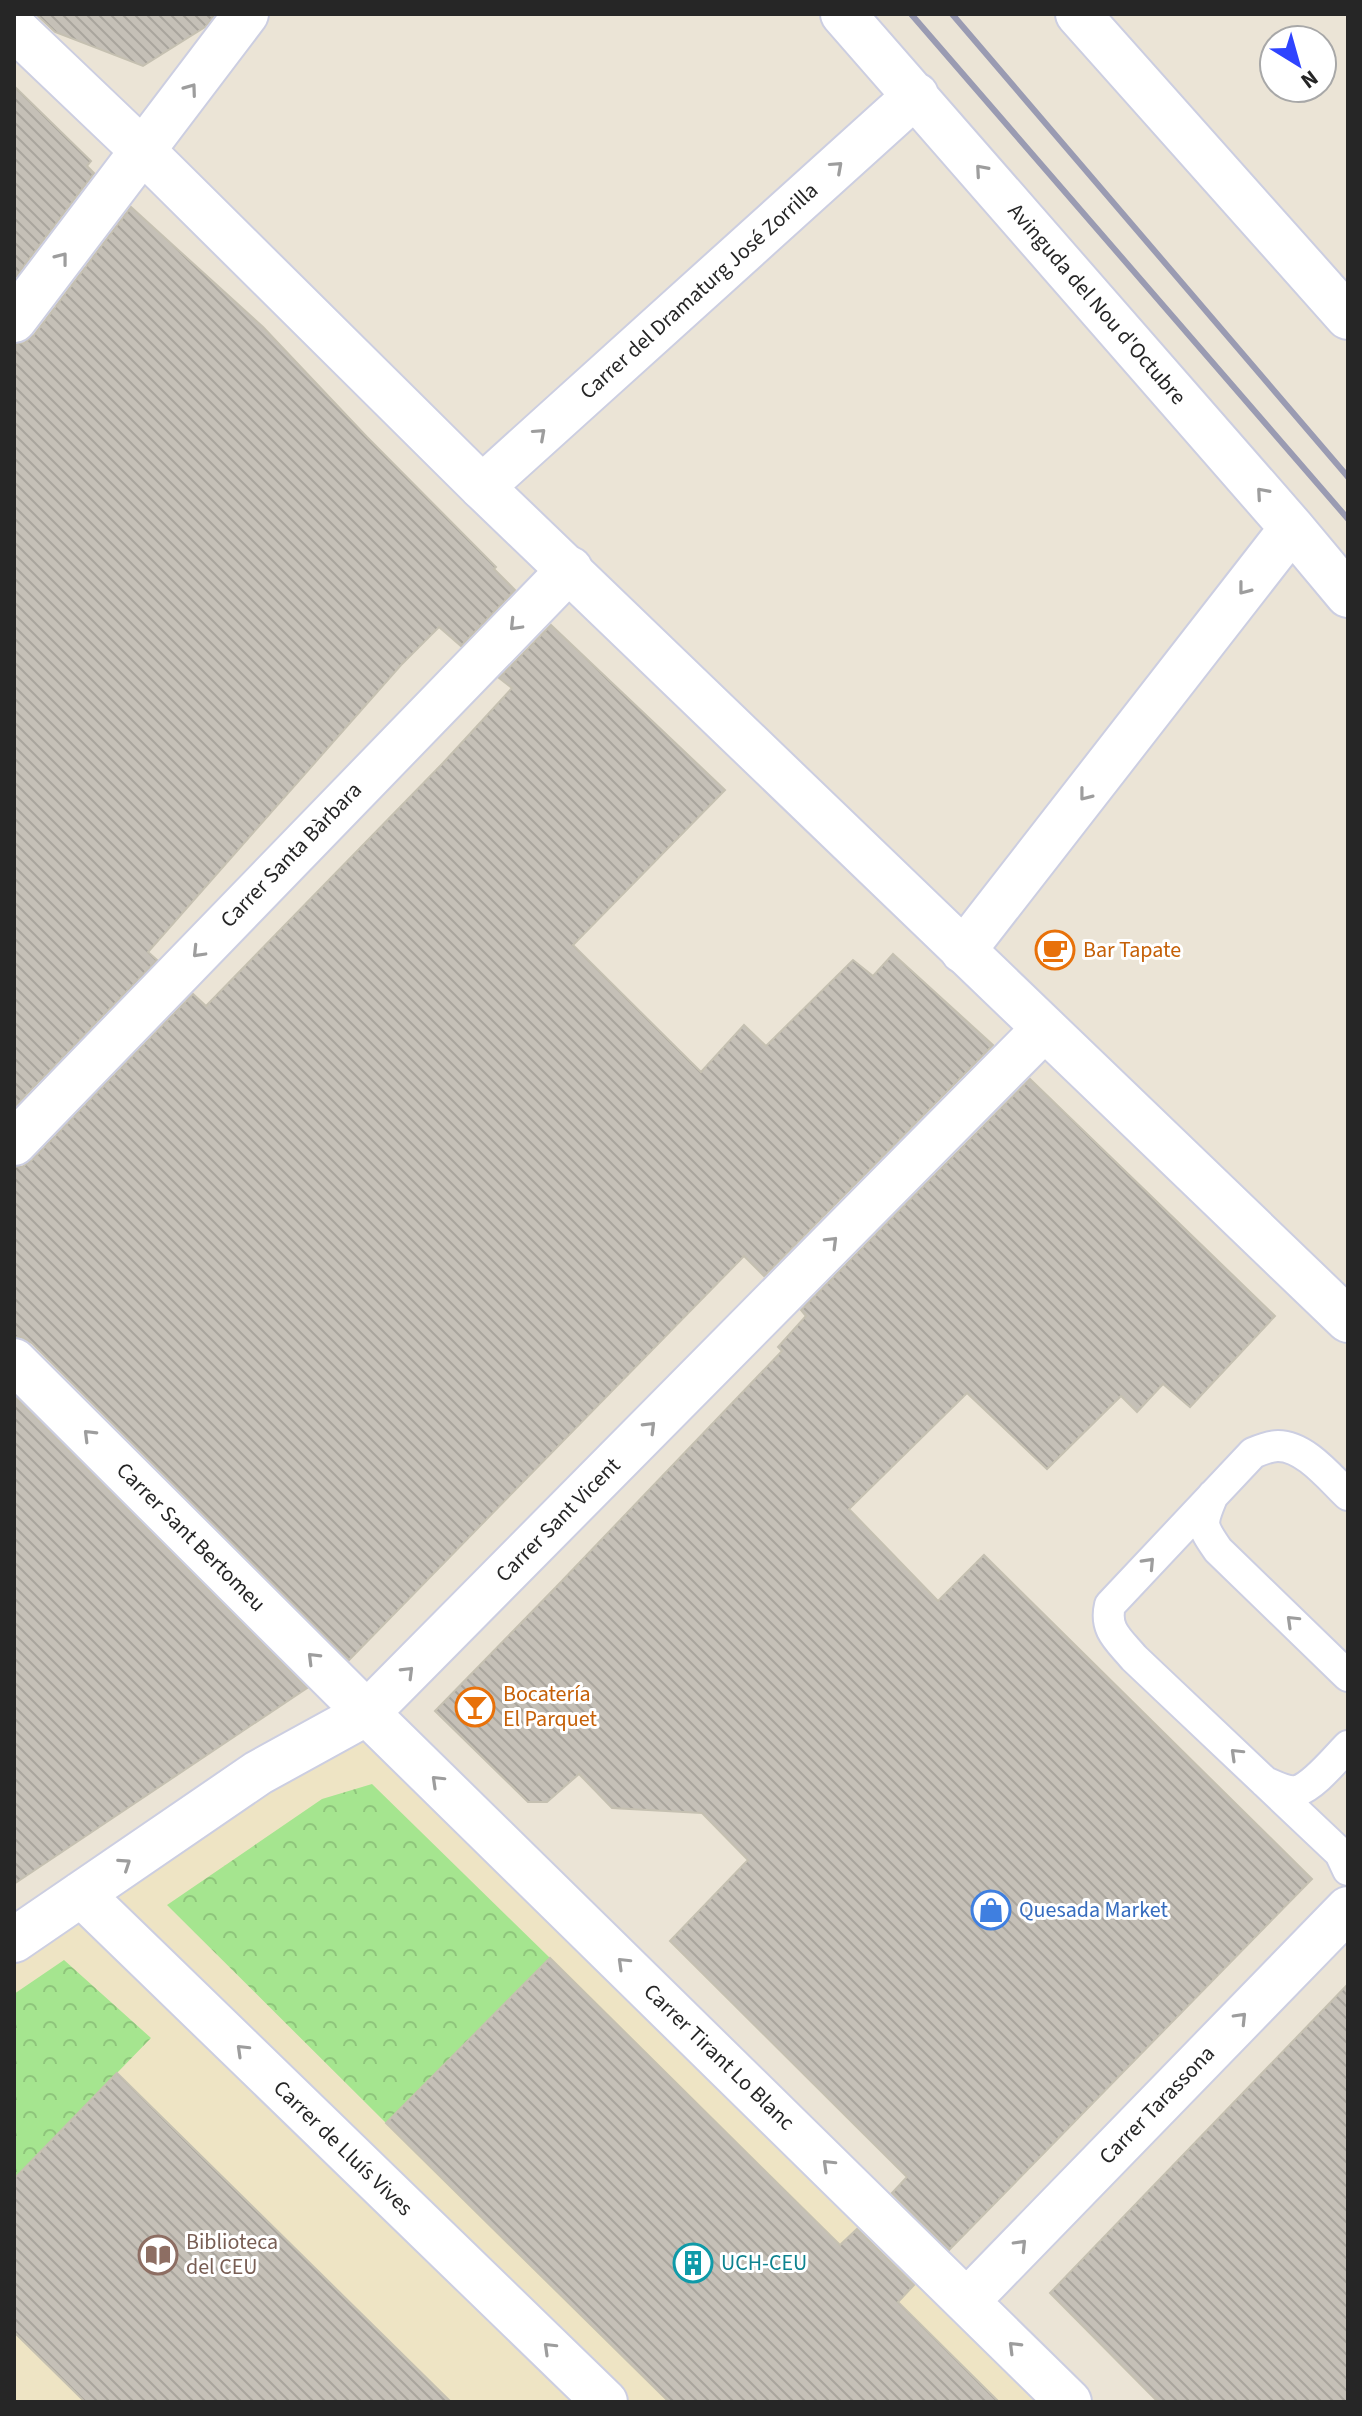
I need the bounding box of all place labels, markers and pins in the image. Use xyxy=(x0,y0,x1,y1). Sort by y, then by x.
cafe icon: Bar Tapate xyxy=(1034,929,1076,971)
place label: Bar Tapate xyxy=(1083,934,1181,966)
place label: Bocatería El Parquet xyxy=(503,1678,597,1735)
bar icon: Bocatería El Parquet xyxy=(454,1686,496,1728)
shop icon: Quesada Market xyxy=(970,1889,1012,1931)
place label: Quesada Market xyxy=(1019,1894,1168,1926)
place label: Biblioteca del CEU xyxy=(186,2226,278,2283)
library icon: Biblioteca del CEU xyxy=(137,2234,179,2276)
building icon: UCH-CEU xyxy=(672,2242,714,2284)
place label: UCH-CEU xyxy=(721,2247,807,2279)

